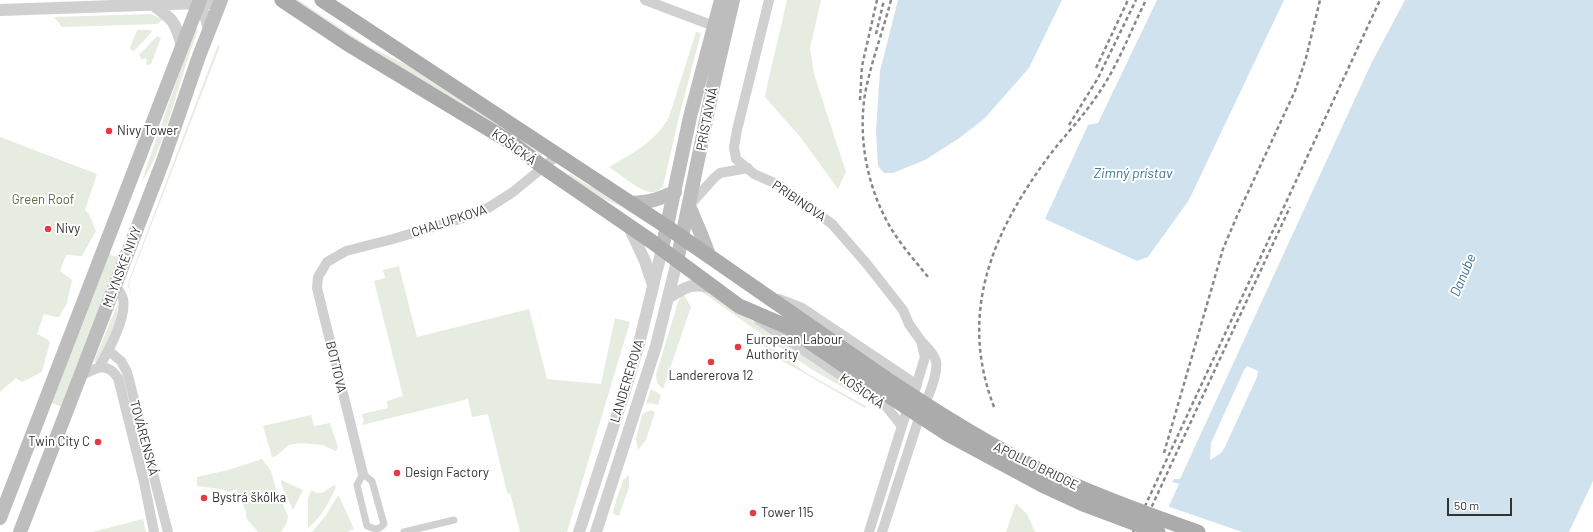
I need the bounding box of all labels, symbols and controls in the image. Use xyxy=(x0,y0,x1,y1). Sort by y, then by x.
street label: PRÍSTAVNÁ xyxy=(693,86,721,152)
place label: Nivy Tower xyxy=(117,123,178,139)
marker: Nivy Tower xyxy=(104,126,114,136)
street label: KOŠICKÁ xyxy=(489,126,539,168)
water label: Zimný prístav xyxy=(1094,165,1172,181)
street label: PRIBINOVA xyxy=(769,177,829,225)
park label: Green Roof xyxy=(12,192,74,208)
street label: CHALUPKOVA xyxy=(409,202,489,240)
place label: Nivy xyxy=(56,221,80,237)
marker: Nivy xyxy=(43,224,53,234)
street label: MLYNSKÉ NIVY xyxy=(99,224,145,310)
water label: Danube xyxy=(1447,251,1479,299)
place label: European Labour Authority xyxy=(746,332,843,363)
street label: LANDEREROVA xyxy=(607,337,647,425)
street label: BOTTOVA xyxy=(322,340,350,394)
marker: European Labour Authority xyxy=(733,342,743,352)
marker: Landererova 12 xyxy=(706,357,716,367)
place label: Landererova 12 xyxy=(669,368,753,384)
street label: KOŠICKÁ xyxy=(837,370,887,412)
street label: TOVÁRENSKÁ xyxy=(126,399,162,477)
place label: Twin City C xyxy=(28,434,90,450)
marker: Twin City C xyxy=(93,437,103,447)
street label: APOLLO BRIDGE xyxy=(991,439,1081,493)
place label: Design Factory xyxy=(405,465,489,481)
marker: Design Factory xyxy=(392,468,402,478)
place label: Bystrá škôlka xyxy=(212,490,286,506)
scale bar xyxy=(1449,490,1514,516)
marker: Bystrá škôlka xyxy=(199,493,209,503)
text: 50 m xyxy=(1454,498,1479,512)
place label: Tower 115 xyxy=(761,505,814,521)
marker: Tower 115 xyxy=(748,508,758,518)

